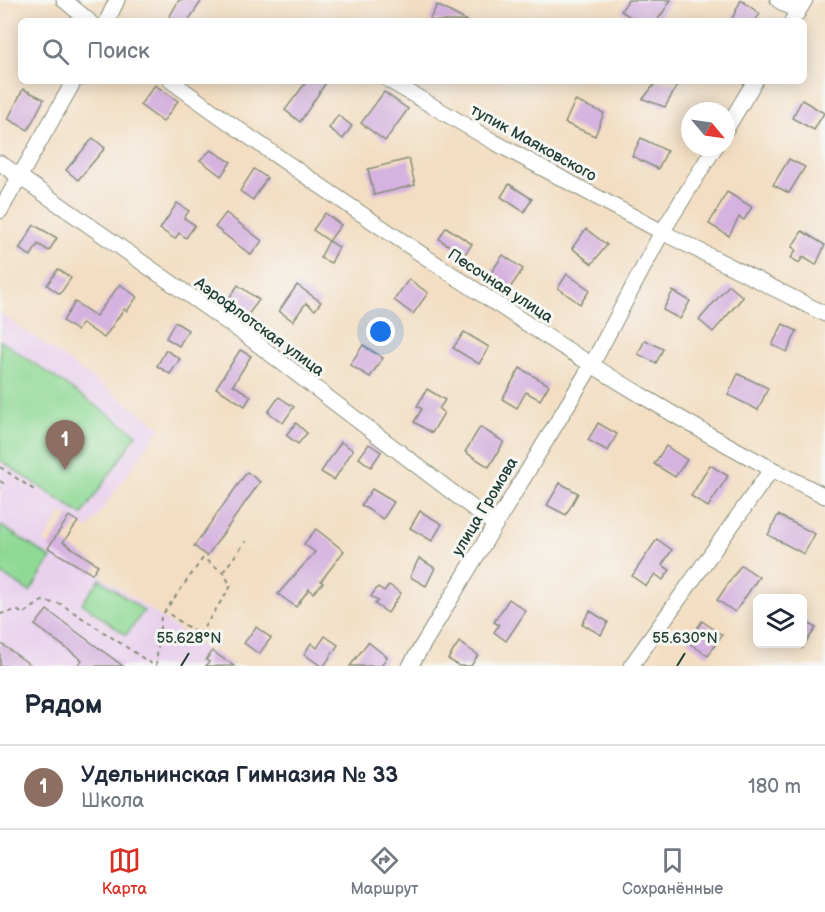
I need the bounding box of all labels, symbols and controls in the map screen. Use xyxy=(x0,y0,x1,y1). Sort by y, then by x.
search box xyxy=(18,18,807,84)
icon: search xyxy=(39,35,72,68)
text: Поиск xyxy=(87,38,150,65)
street label: тупик Маяковского xyxy=(467,101,600,186)
north arrow xyxy=(681,102,735,156)
street label: Песочная улица xyxy=(444,245,557,328)
street label: Аэрофлотская улица xyxy=(190,273,328,381)
your location xyxy=(366,317,395,346)
pin: 1 xyxy=(46,420,84,470)
street label: улица Громова xyxy=(448,454,522,559)
map controls xyxy=(753,594,807,648)
button: layers xyxy=(753,594,807,648)
text: 55.628°N xyxy=(156,629,222,648)
text: 55.630°N xyxy=(652,629,718,648)
text: Рядом xyxy=(24,690,102,721)
text: Удельнинская Гимназия № 33 xyxy=(81,762,398,789)
text: 1 xyxy=(39,775,48,799)
text: 180 m xyxy=(748,775,801,799)
text: Школа xyxy=(81,789,144,813)
tab: Карта xyxy=(102,844,147,899)
tab: Маршрут xyxy=(350,844,419,899)
tab: Сохранённые xyxy=(622,844,723,899)

